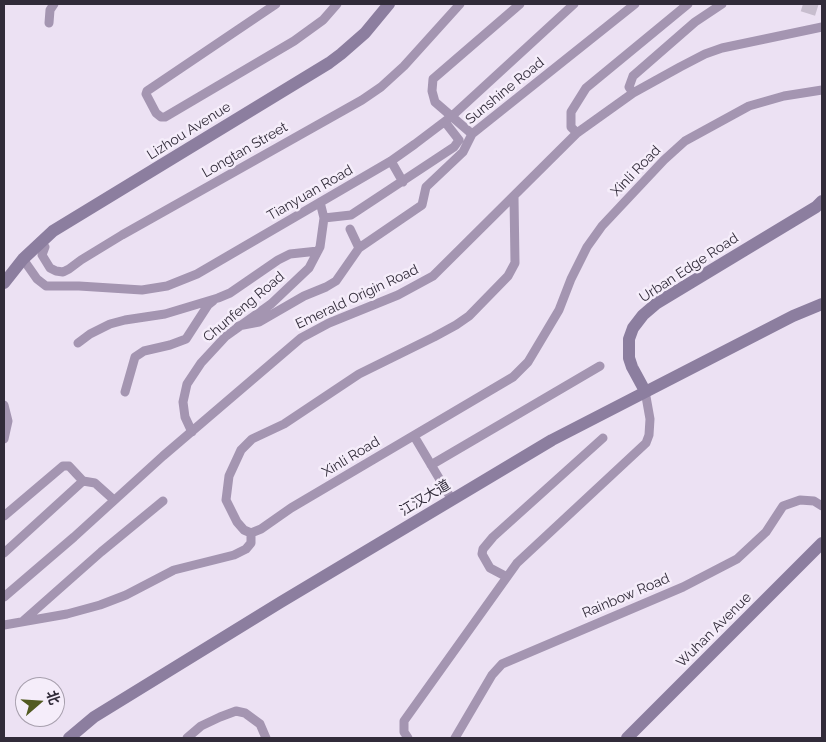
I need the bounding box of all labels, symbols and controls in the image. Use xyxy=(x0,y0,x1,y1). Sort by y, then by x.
street label: Sunshine Road xyxy=(462,54,548,128)
street label: Lizhou Avenue xyxy=(144,99,234,163)
street label: Longtan Street xyxy=(199,119,291,181)
street label: Xinli Road xyxy=(608,142,664,200)
street label: Tianyuan Road xyxy=(264,162,356,224)
street label: Urban Edge Road xyxy=(636,230,742,306)
street label: Emerald Origin Road xyxy=(293,261,421,333)
street label: Chunfeng Road xyxy=(200,268,288,346)
street label: Xinli Road xyxy=(319,433,383,481)
street label: 江汉大道 xyxy=(397,476,453,520)
street label: Rainbow Road xyxy=(580,570,672,622)
street label: Wuhan Avenue xyxy=(673,589,755,671)
north arrow xyxy=(15,677,65,727)
text: 北 xyxy=(43,688,63,707)

